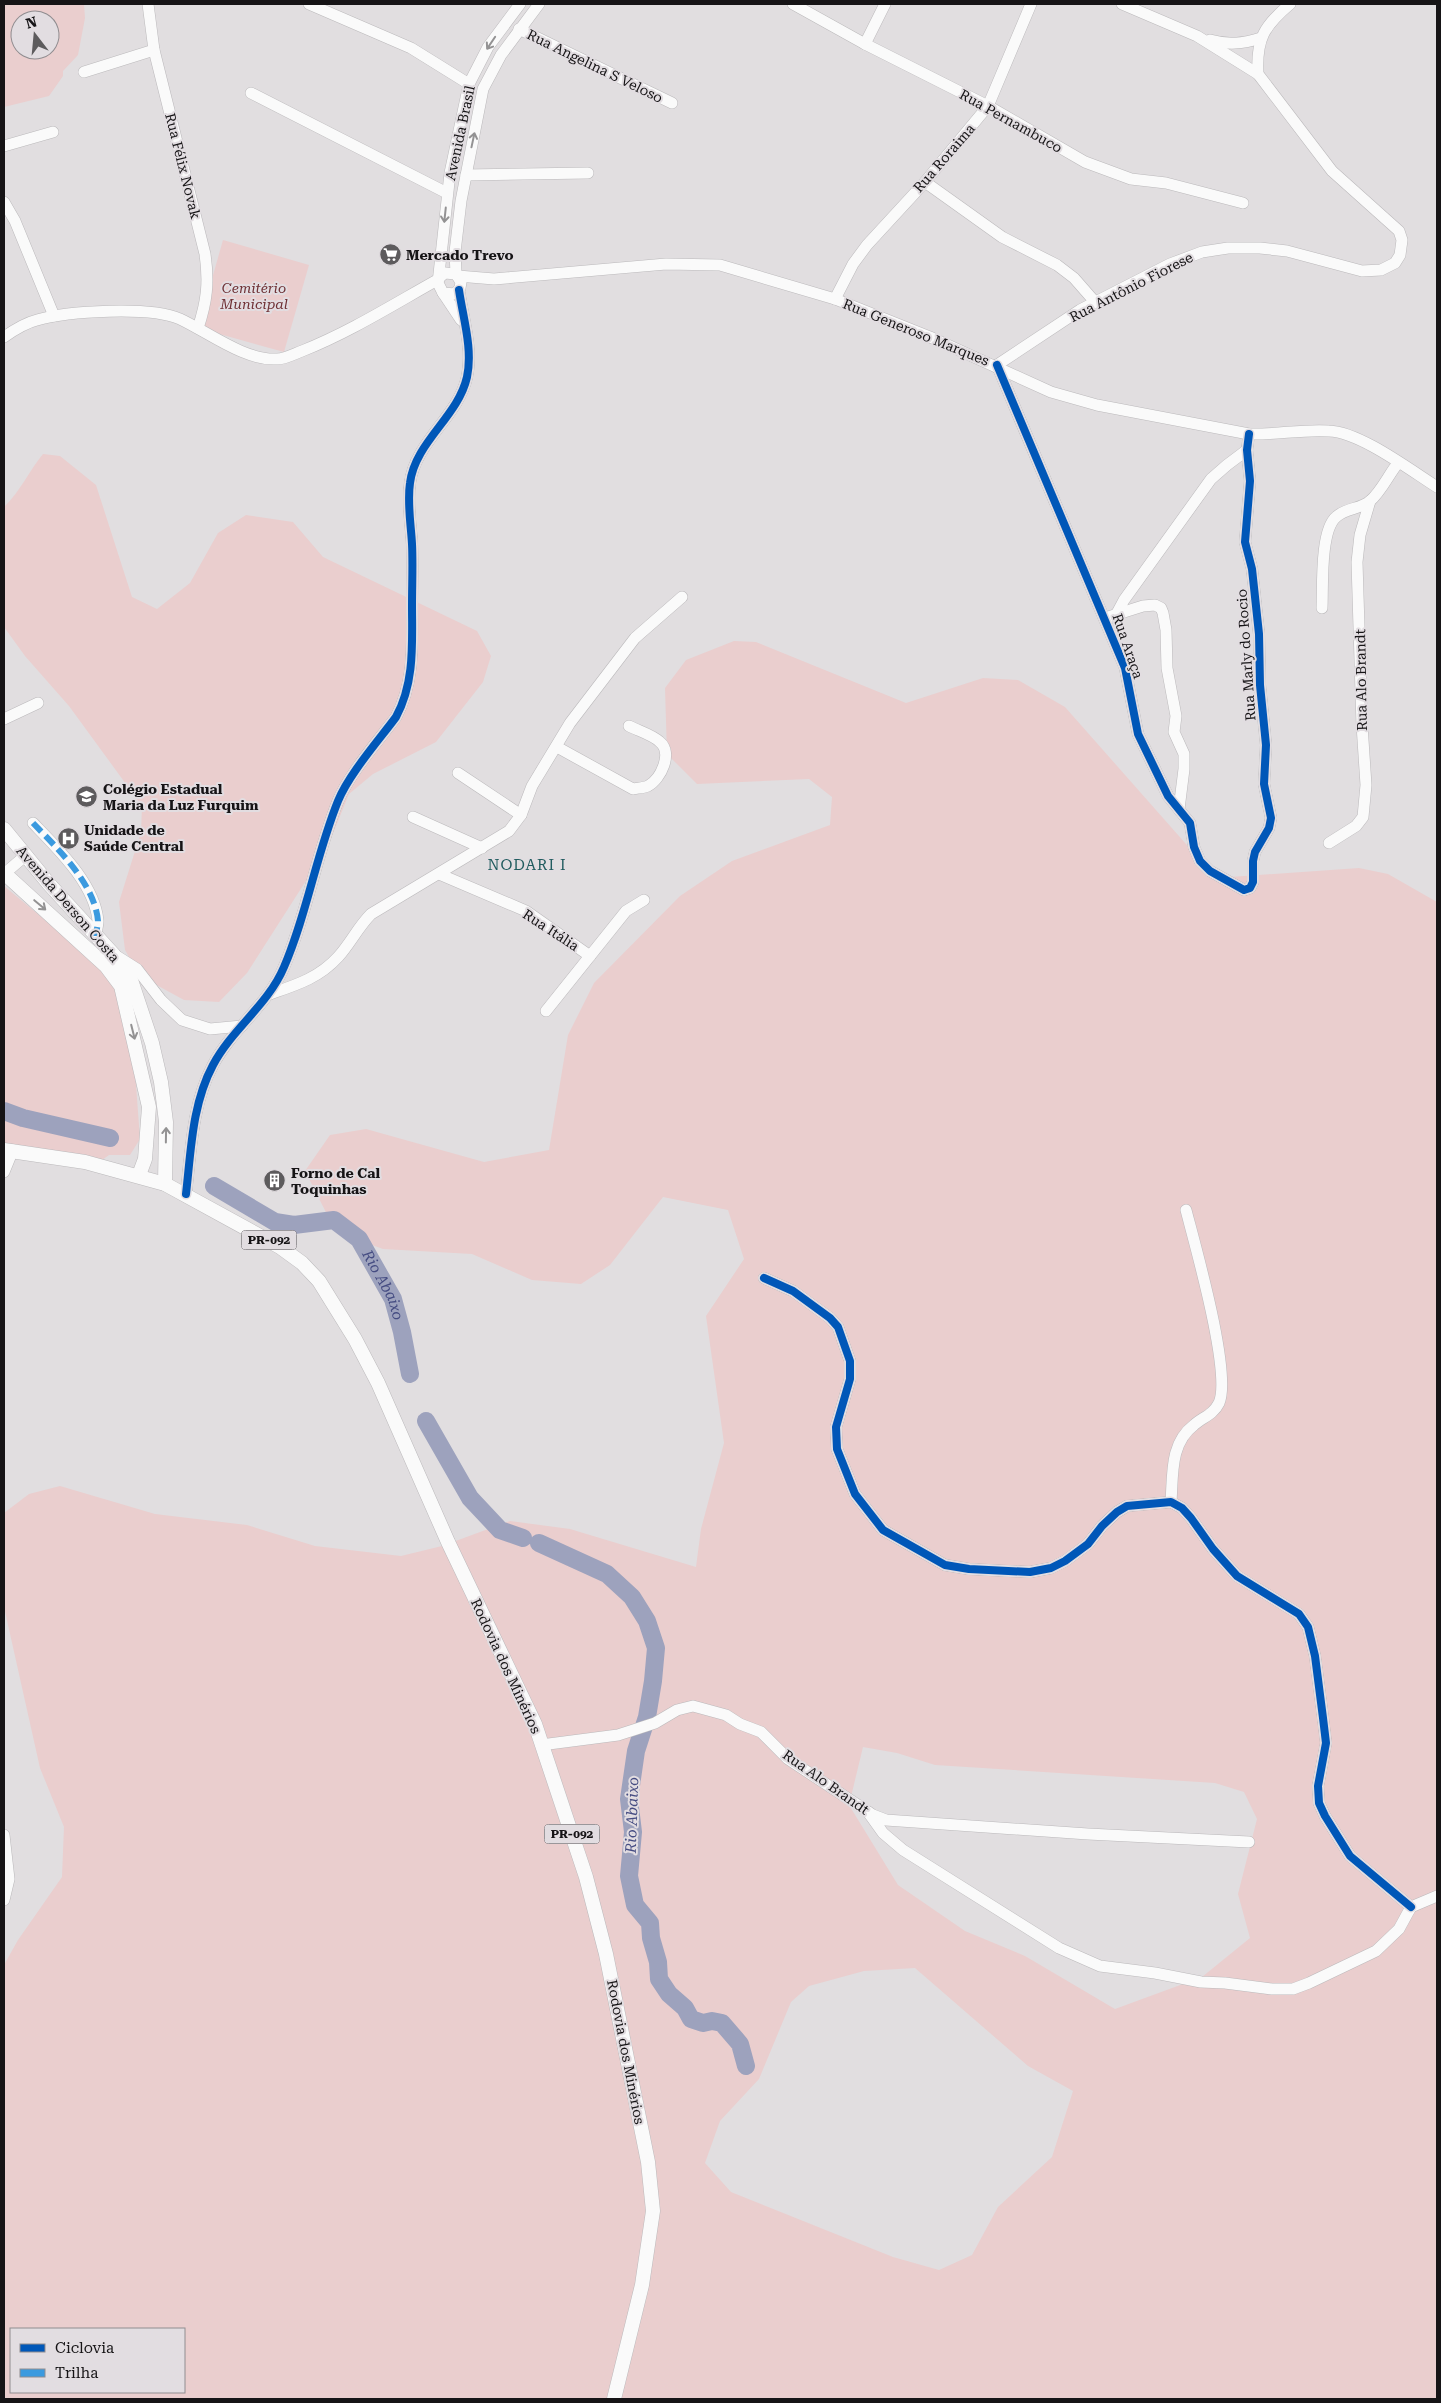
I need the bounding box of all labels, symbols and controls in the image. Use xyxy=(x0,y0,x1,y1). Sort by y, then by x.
north arrow xyxy=(10,10,60,60)
text: N xyxy=(24,13,39,32)
street label: Rua Angelina S Veloso xyxy=(524,26,666,106)
one-way arrow xyxy=(486,36,497,50)
street label: Avenida Brasil xyxy=(442,83,478,182)
street label: Rua Pernambuco xyxy=(957,86,1065,156)
street label: Rua Félix Novak xyxy=(162,111,204,221)
street label: Rua Roraima xyxy=(910,120,978,196)
one-way arrow xyxy=(469,132,478,148)
one-way arrow xyxy=(440,207,450,223)
supermarket icon: Mercado Trevo xyxy=(378,243,402,267)
place label: Mercado Trevo xyxy=(406,247,514,263)
street label: Rua Antônio Fiorese xyxy=(1067,249,1196,325)
park label: Cemitério Municipal xyxy=(219,280,288,312)
street label: Rua Generoso Marques xyxy=(841,295,992,369)
street label: Rua Marly do Rocio xyxy=(1233,589,1259,721)
street label: Rua Araça xyxy=(1109,611,1147,681)
street label: Rua Alo Brandt xyxy=(1352,629,1370,731)
place label: Colégio Estadual Maria da Luz Furquim xyxy=(103,781,259,813)
school or university icon: Colégio Estadual Maria da Luz Furquim xyxy=(75,785,99,809)
place label: Unidade de Saúde Central xyxy=(84,822,184,854)
hospital icon: Unidade de Saúde Central xyxy=(56,826,80,850)
street label: Avenida Derson Costa xyxy=(13,843,123,966)
district label: NODARI I xyxy=(487,856,567,874)
one-way arrow xyxy=(34,900,47,911)
street label: Rua Itália xyxy=(520,906,582,954)
one-way arrow xyxy=(129,1024,138,1040)
one-way arrow xyxy=(161,1127,171,1144)
place label: Forno de Cal Toquinhas xyxy=(291,1165,380,1197)
building icon: Forno de Cal Toquinhas xyxy=(263,1169,287,1193)
road number: PR-092 xyxy=(242,1230,296,1250)
water label: Rio Abaixo xyxy=(358,1246,407,1322)
street label: Rodovia dos Minérios xyxy=(468,1596,544,1736)
street label: Rua Alo Brandt xyxy=(780,1746,872,1818)
water label: Rio Abaixo xyxy=(622,1776,642,1854)
road number: PR-092 xyxy=(544,1825,600,1844)
street label: Rodovia dos Minérios xyxy=(604,1978,648,2126)
legend xyxy=(10,2328,185,2393)
text: Ciclovia xyxy=(55,2339,114,2357)
text: Trilha xyxy=(55,2364,98,2382)

